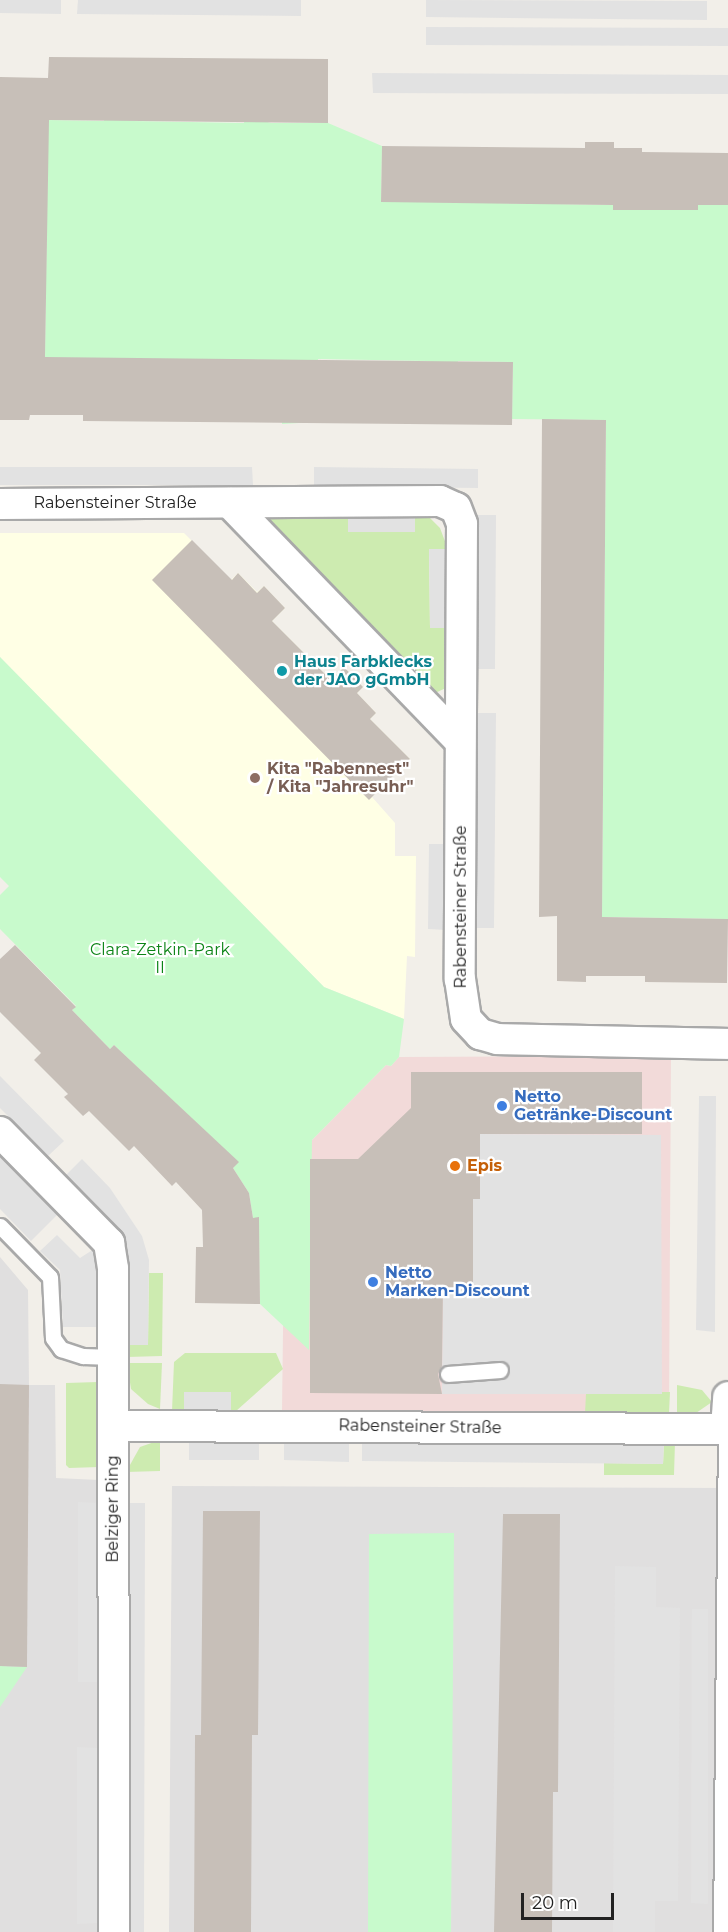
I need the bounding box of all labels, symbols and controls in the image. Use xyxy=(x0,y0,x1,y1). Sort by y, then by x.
street label: Rabensteiner Straße xyxy=(33,493,197,513)
place label: Haus Farbklecks der JAO gGmbH xyxy=(294,652,432,690)
marker: Haus Farbklecks der JAO gGmbH xyxy=(275,664,289,678)
place label: Kita "Rabennest" / Kita "Jahresuhr" xyxy=(267,759,413,797)
marker: Kita "Rabennest" / Kita "Jahresuhr" xyxy=(248,771,262,785)
street label: Rabensteiner Straße xyxy=(451,825,471,989)
park label: Clara-Zetkin-Park II xyxy=(90,940,230,978)
place label: Netto Getränke-Discount xyxy=(514,1087,672,1125)
marker: Netto Getränke-Discount xyxy=(495,1099,509,1113)
place label: Epis xyxy=(467,1156,502,1176)
marker: Epis xyxy=(448,1159,462,1173)
place label: Netto Marken-Discount xyxy=(385,1263,530,1301)
marker: Netto Marken-Discount xyxy=(366,1275,380,1289)
street label: Rabensteiner Straße xyxy=(338,1416,502,1438)
street label: Belziger Ring xyxy=(103,1455,123,1563)
scale bar xyxy=(524,1881,617,1919)
text: 20 m xyxy=(532,1892,578,1914)

